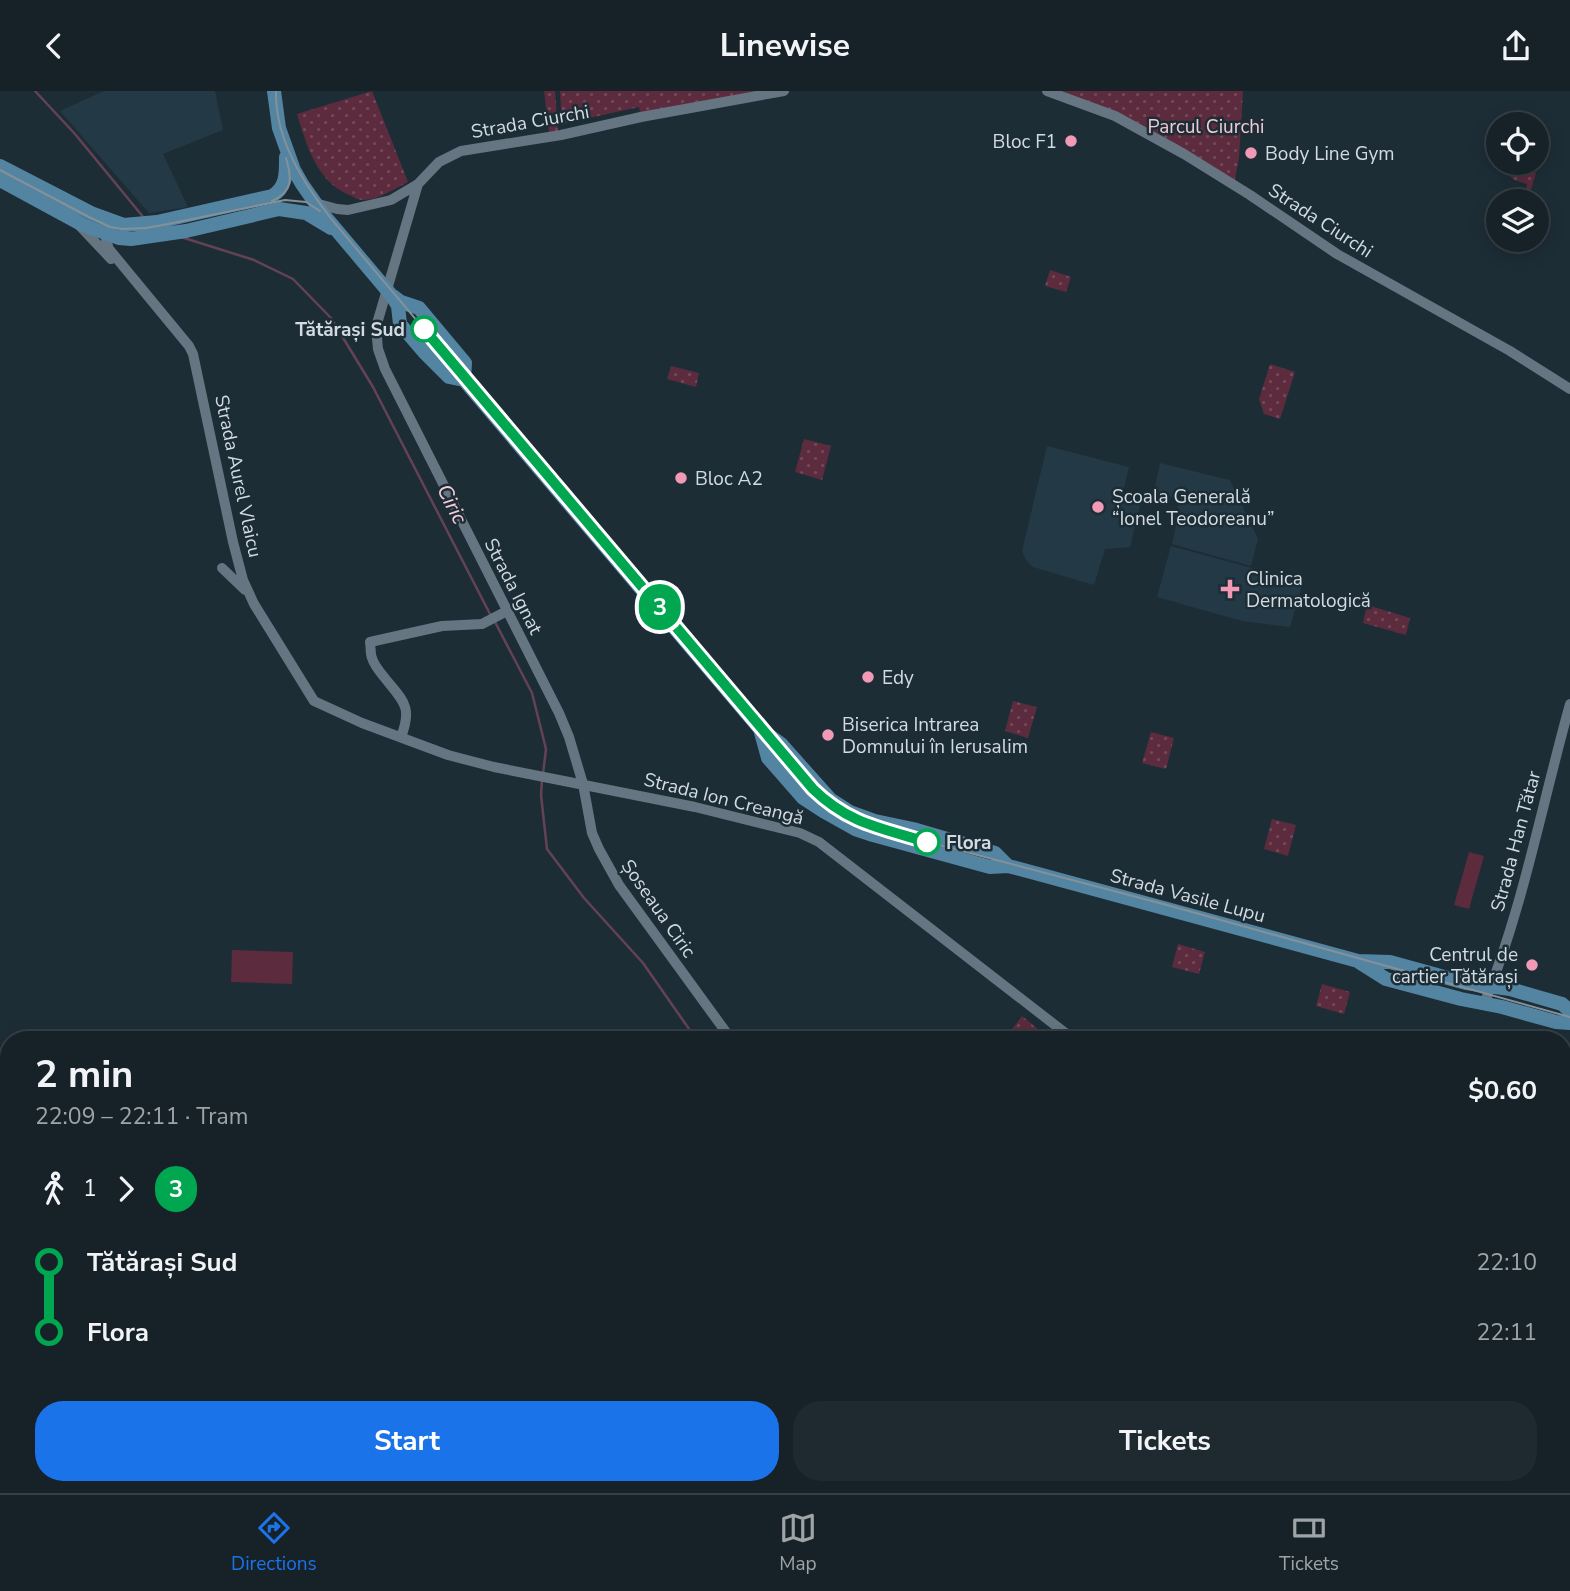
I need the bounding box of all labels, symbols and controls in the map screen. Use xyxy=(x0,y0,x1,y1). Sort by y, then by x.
text: Linewise xyxy=(720,24,850,67)
icon: back xyxy=(35,27,73,65)
icon: share xyxy=(1497,27,1535,65)
street label: Strada Ciurchi xyxy=(469,99,591,145)
map controls xyxy=(1486,112,1549,252)
button: locate xyxy=(1486,112,1549,175)
park label: Parcul Ciurchi xyxy=(1148,114,1264,140)
place label: Bloc F1 xyxy=(993,129,1057,155)
marker: Bloc F1 xyxy=(1063,133,1079,149)
place label: Body Line Gym xyxy=(1265,141,1394,167)
marker: Body Line Gym xyxy=(1243,145,1259,161)
street label: Strada Ciurchi xyxy=(1263,177,1378,264)
button: layers xyxy=(1486,189,1549,252)
marker: Tătărași Sud xyxy=(411,316,437,342)
place label: Tătărași Sud xyxy=(295,317,405,343)
street label: Strada Aurel Vlaicu xyxy=(208,393,268,560)
place label: Bloc A2 xyxy=(695,466,763,492)
marker: Bloc A2 xyxy=(673,470,689,486)
water label: Ciric xyxy=(430,479,474,529)
place label: Școala Generală “Ionel Teodoreanu” xyxy=(1112,484,1274,532)
marker: Școala Generală “Ionel Teodoreanu” xyxy=(1090,499,1106,515)
street label: Strada Ignat xyxy=(478,534,549,639)
place label: Clinica Dermatologică xyxy=(1246,566,1371,614)
marker: Clinica Dermatologică xyxy=(1220,579,1240,599)
line badge: 3 xyxy=(637,584,683,630)
text: 3 xyxy=(653,591,667,623)
place label: Edy xyxy=(882,665,914,691)
marker: Edy xyxy=(860,669,876,685)
place label: Biserica Intrarea Domnului în Ierusalim xyxy=(842,712,1028,760)
marker: Biserica Intrarea Domnului în Ierusalim xyxy=(820,727,836,743)
street label: Strada Ion Creangă xyxy=(641,767,806,831)
street label: Strada Han Tătar xyxy=(1485,768,1547,915)
marker: Flora xyxy=(914,829,940,855)
place label: Flora xyxy=(946,830,991,856)
street label: Șoseaua Ciric xyxy=(615,854,702,963)
street label: Strada Vasile Lupu xyxy=(1107,863,1268,929)
place label: Centrul de cartier Tătărași xyxy=(1392,942,1518,990)
marker: Centrul de cartier Tătărași xyxy=(1524,957,1540,973)
text: 2 min xyxy=(35,1049,133,1100)
text: $0.60 xyxy=(1468,1073,1537,1108)
text: 22:09 – 22:11 · Tram xyxy=(35,1101,248,1132)
icon: walk xyxy=(35,1170,73,1208)
icon: forward xyxy=(107,1170,145,1208)
text: 1 xyxy=(83,1173,97,1204)
text: 3 xyxy=(169,1173,183,1205)
text: Tătărași Sud xyxy=(87,1245,237,1280)
text: 22:10 xyxy=(1477,1247,1537,1278)
text: Flora xyxy=(87,1315,149,1350)
text: 22:11 xyxy=(1477,1317,1537,1348)
button: Start xyxy=(35,1401,779,1481)
button: Tickets xyxy=(793,1401,1537,1481)
tab: Directions xyxy=(231,1509,317,1577)
tab: Map xyxy=(779,1509,817,1577)
tab: Tickets xyxy=(1279,1509,1339,1577)

